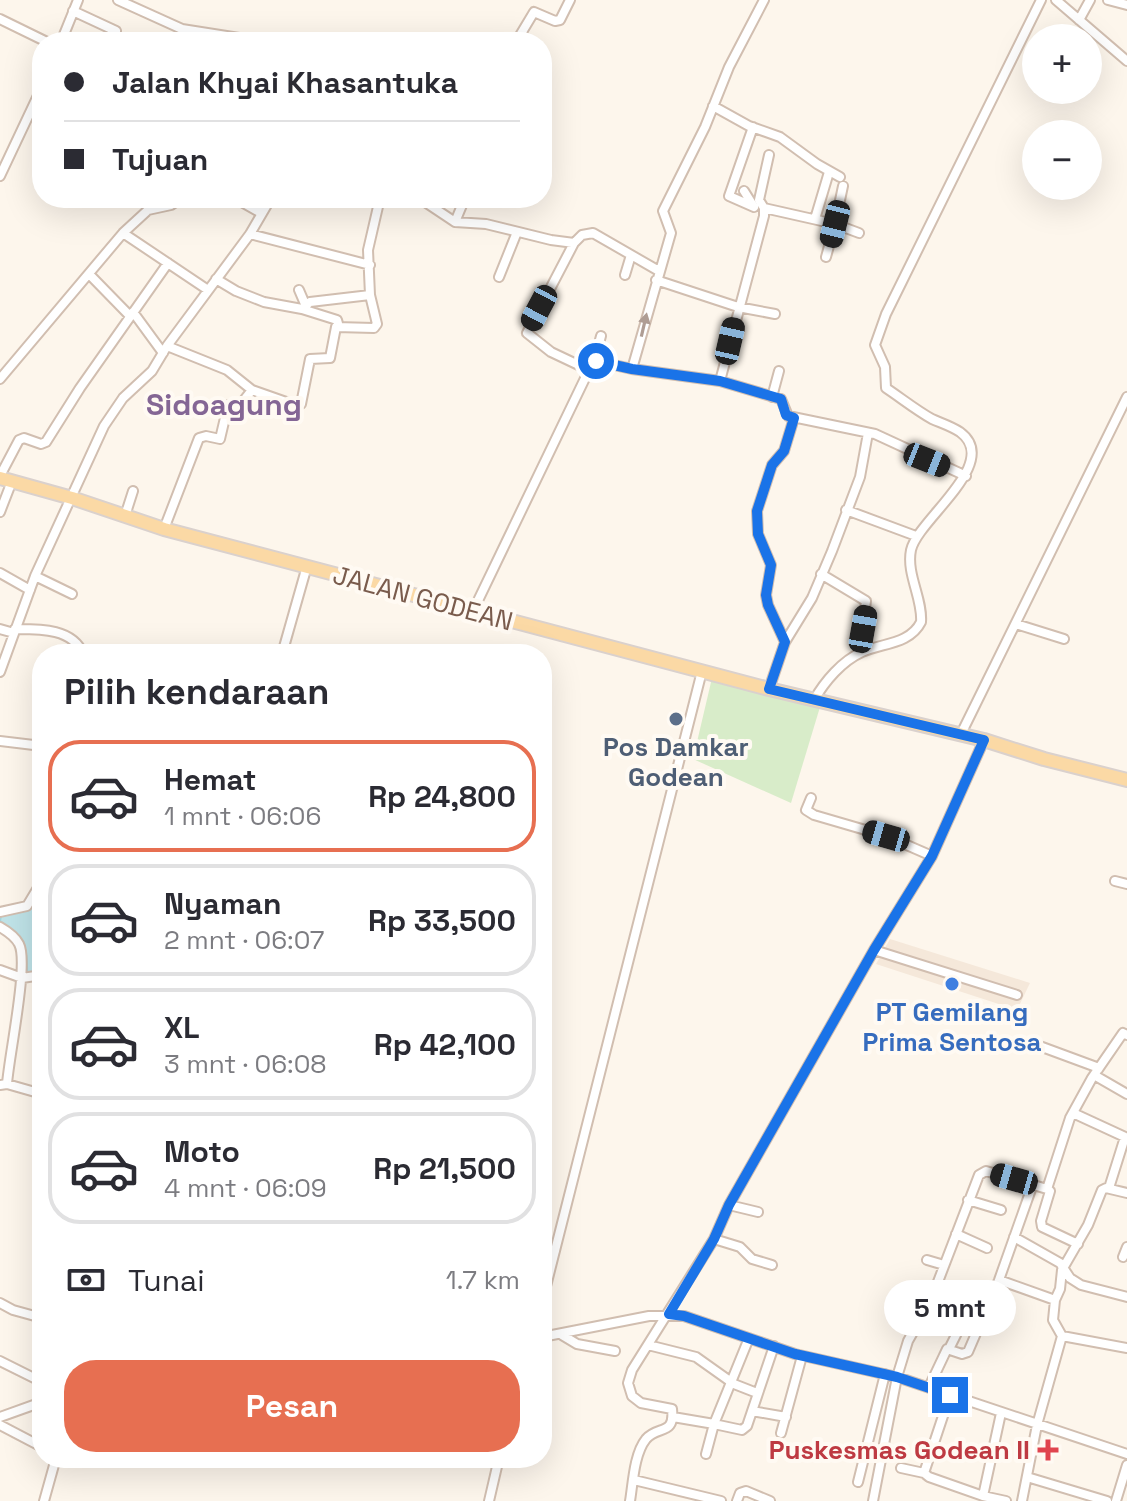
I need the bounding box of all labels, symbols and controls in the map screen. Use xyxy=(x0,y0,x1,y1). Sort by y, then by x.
map controls xyxy=(1022,24,1102,200)
button: + xyxy=(1022,24,1102,104)
text: Jalan Khyai Khasantuka xyxy=(112,63,458,102)
button: − xyxy=(1022,120,1102,200)
text: Tujuan xyxy=(112,140,208,179)
car xyxy=(818,198,852,250)
car xyxy=(517,281,561,335)
one-way arrow xyxy=(638,312,651,337)
car xyxy=(713,315,747,367)
route start xyxy=(578,343,614,379)
district label: Sidoagung xyxy=(146,385,302,424)
car xyxy=(900,440,954,480)
street label: JALAN GODEAN xyxy=(329,558,517,638)
car xyxy=(847,603,879,655)
text: Pilih kendaraan xyxy=(64,669,329,715)
marker: Pos Damkar Godean xyxy=(667,710,685,728)
place label: Pos Damkar Godean xyxy=(603,730,749,794)
icon: car xyxy=(68,760,140,832)
text: Hemat xyxy=(164,760,257,799)
text: Rp 24,800 xyxy=(368,777,516,816)
text: 1 mnt · 06:06 xyxy=(164,799,321,833)
car xyxy=(860,818,912,854)
icon: car xyxy=(68,884,140,956)
text: Nyaman xyxy=(164,884,281,923)
text: Rp 33,500 xyxy=(368,901,516,940)
text: 2 mnt · 06:07 xyxy=(164,923,325,957)
marker: PT Gemilang Prima Sentosa xyxy=(943,975,961,993)
place label: PT Gemilang Prima Sentosa xyxy=(862,995,1042,1059)
icon: car xyxy=(68,1008,140,1080)
text: XL xyxy=(164,1008,200,1047)
text: Rp 42,100 xyxy=(374,1025,516,1064)
text: 3 mnt · 06:08 xyxy=(164,1047,327,1081)
icon: car xyxy=(68,1132,140,1204)
text: Moto xyxy=(164,1132,240,1171)
text: Rp 21,500 xyxy=(373,1149,516,1188)
car xyxy=(988,1161,1040,1197)
text: 4 mnt · 06:09 xyxy=(164,1171,327,1205)
icon: cash xyxy=(64,1258,108,1302)
text: Tunai xyxy=(128,1261,205,1300)
text: 1.7 km xyxy=(446,1263,520,1297)
callout: 5 mnt xyxy=(884,1279,1016,1335)
text: 5 mnt xyxy=(914,1291,986,1325)
button: Pesan xyxy=(64,1360,520,1452)
route end xyxy=(932,1377,968,1413)
place label: Puskesmas Godean II xyxy=(769,1433,1030,1467)
marker: Puskesmas Godean II xyxy=(1037,1439,1059,1461)

